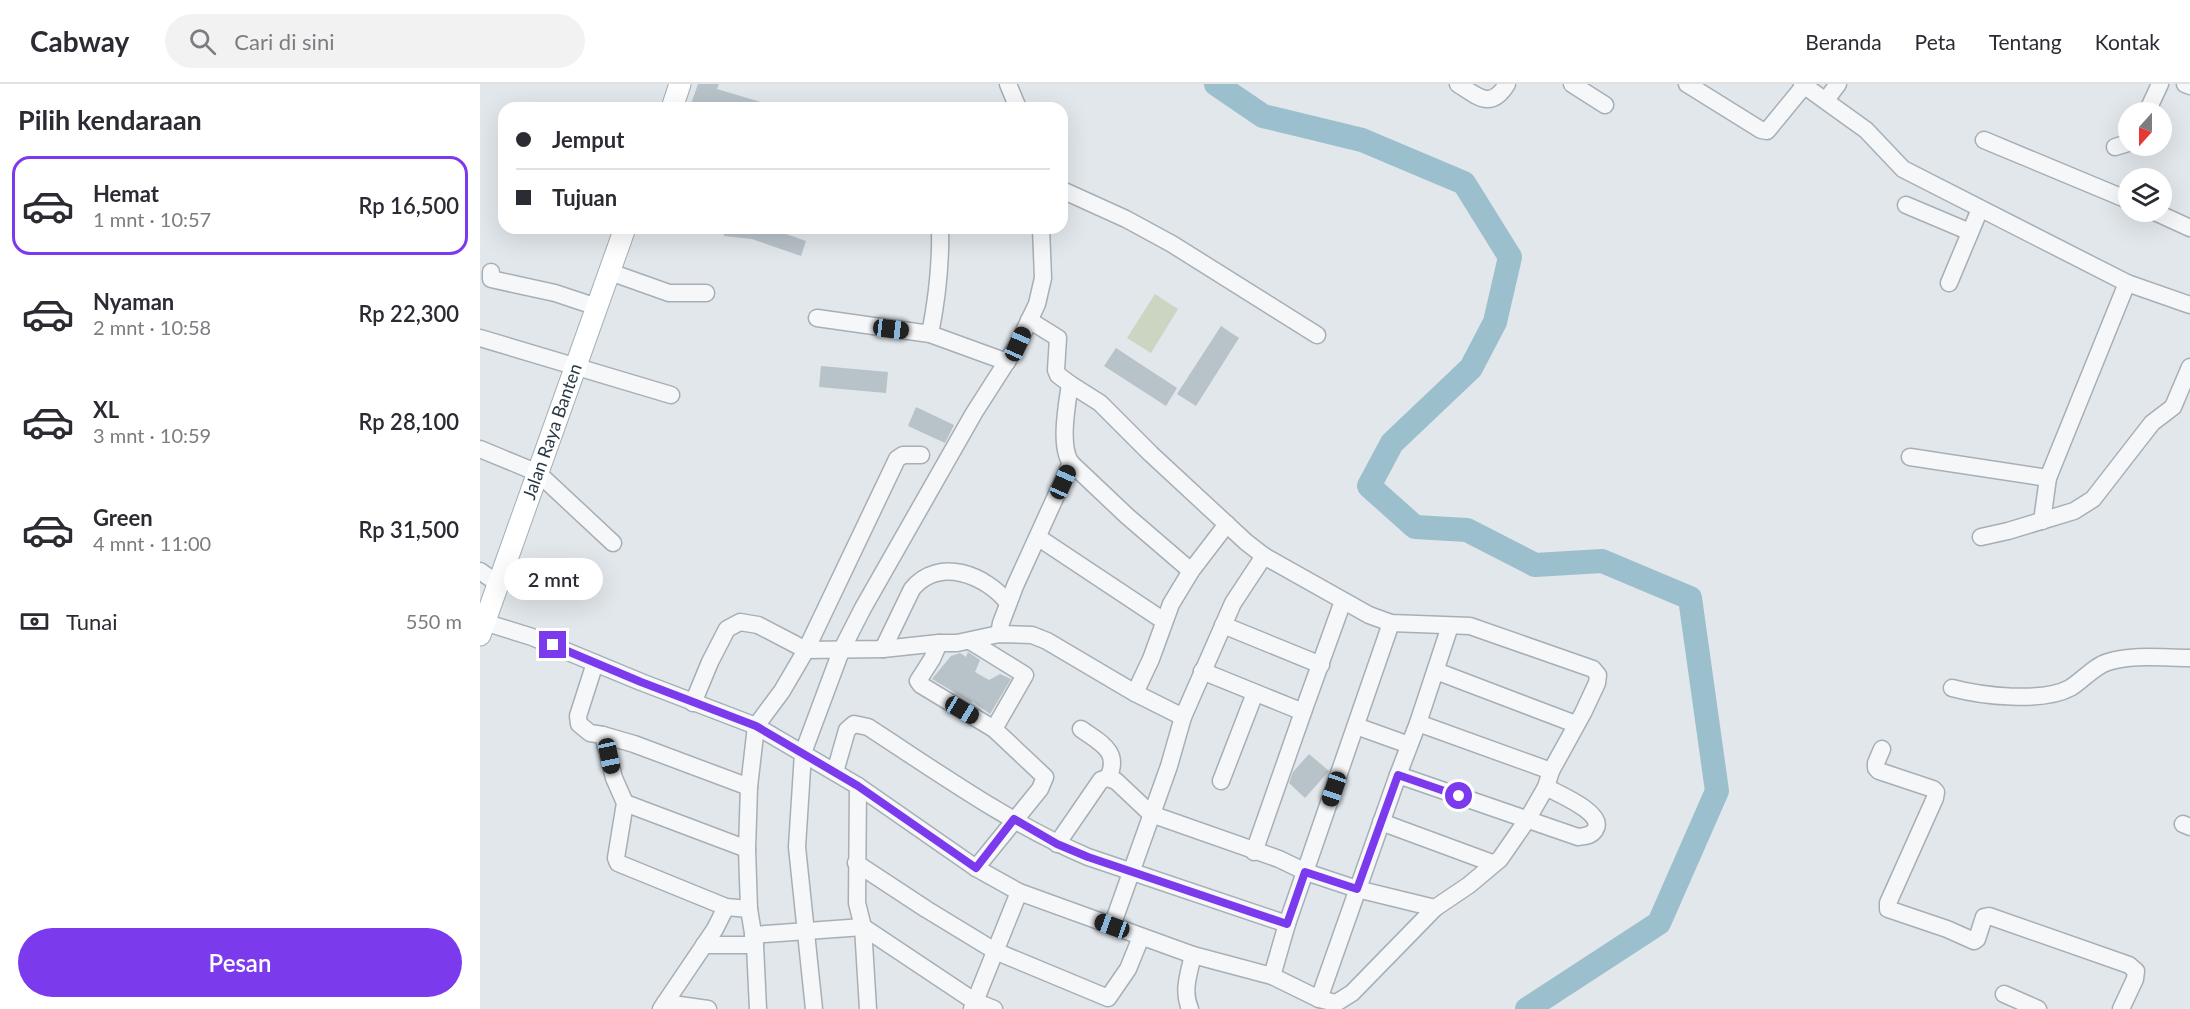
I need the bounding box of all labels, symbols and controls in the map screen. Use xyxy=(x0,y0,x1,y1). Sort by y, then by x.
search box xyxy=(165,14,585,68)
text: Cabway xyxy=(30,24,129,58)
icon: search xyxy=(186,25,219,58)
text: Cari di sini xyxy=(234,28,334,55)
text: Beranda xyxy=(1805,29,1882,54)
text: Peta xyxy=(1915,29,1956,54)
text: Tentang xyxy=(1989,29,2062,54)
text: Kontak xyxy=(2095,29,2160,54)
north arrow xyxy=(2118,102,2172,156)
map controls xyxy=(2118,102,2172,222)
text: Pilih kendaraan xyxy=(18,103,202,136)
text: Jemput xyxy=(552,126,624,153)
button: layers xyxy=(2118,168,2172,222)
icon: car xyxy=(21,179,75,233)
text: Hemat xyxy=(93,180,159,207)
text: Tujuan xyxy=(552,184,617,211)
text: Rp 16,500 xyxy=(358,192,459,219)
text: 1 mnt · 10:57 xyxy=(93,207,211,231)
icon: car xyxy=(21,287,75,341)
text: Nyaman xyxy=(93,288,174,315)
text: Rp 22,300 xyxy=(358,300,459,327)
text: 2 mnt · 10:58 xyxy=(93,315,211,339)
car xyxy=(872,318,910,340)
car xyxy=(1002,324,1034,364)
street label: Jalan Raya Banten xyxy=(517,360,586,502)
icon: car xyxy=(21,395,75,449)
text: XL xyxy=(93,396,119,423)
text: Rp 28,100 xyxy=(358,408,459,435)
text: 3 mnt · 10:59 xyxy=(93,423,211,447)
car xyxy=(1047,462,1079,502)
icon: car xyxy=(21,503,75,557)
text: Green xyxy=(93,504,153,531)
text: Rp 31,500 xyxy=(358,516,459,543)
text: 4 mnt · 11:00 xyxy=(93,531,211,555)
callout: 2 mnt xyxy=(503,558,602,600)
text: 2 mnt xyxy=(528,567,579,591)
icon: cash xyxy=(18,605,51,638)
text: Tunai xyxy=(66,608,117,635)
text: 550 m xyxy=(406,609,462,633)
route end xyxy=(539,631,566,658)
car xyxy=(942,693,982,727)
car xyxy=(596,737,622,775)
car xyxy=(1320,769,1348,809)
route start xyxy=(1445,782,1472,809)
car xyxy=(1092,911,1132,941)
button: Pesan xyxy=(18,928,462,997)

